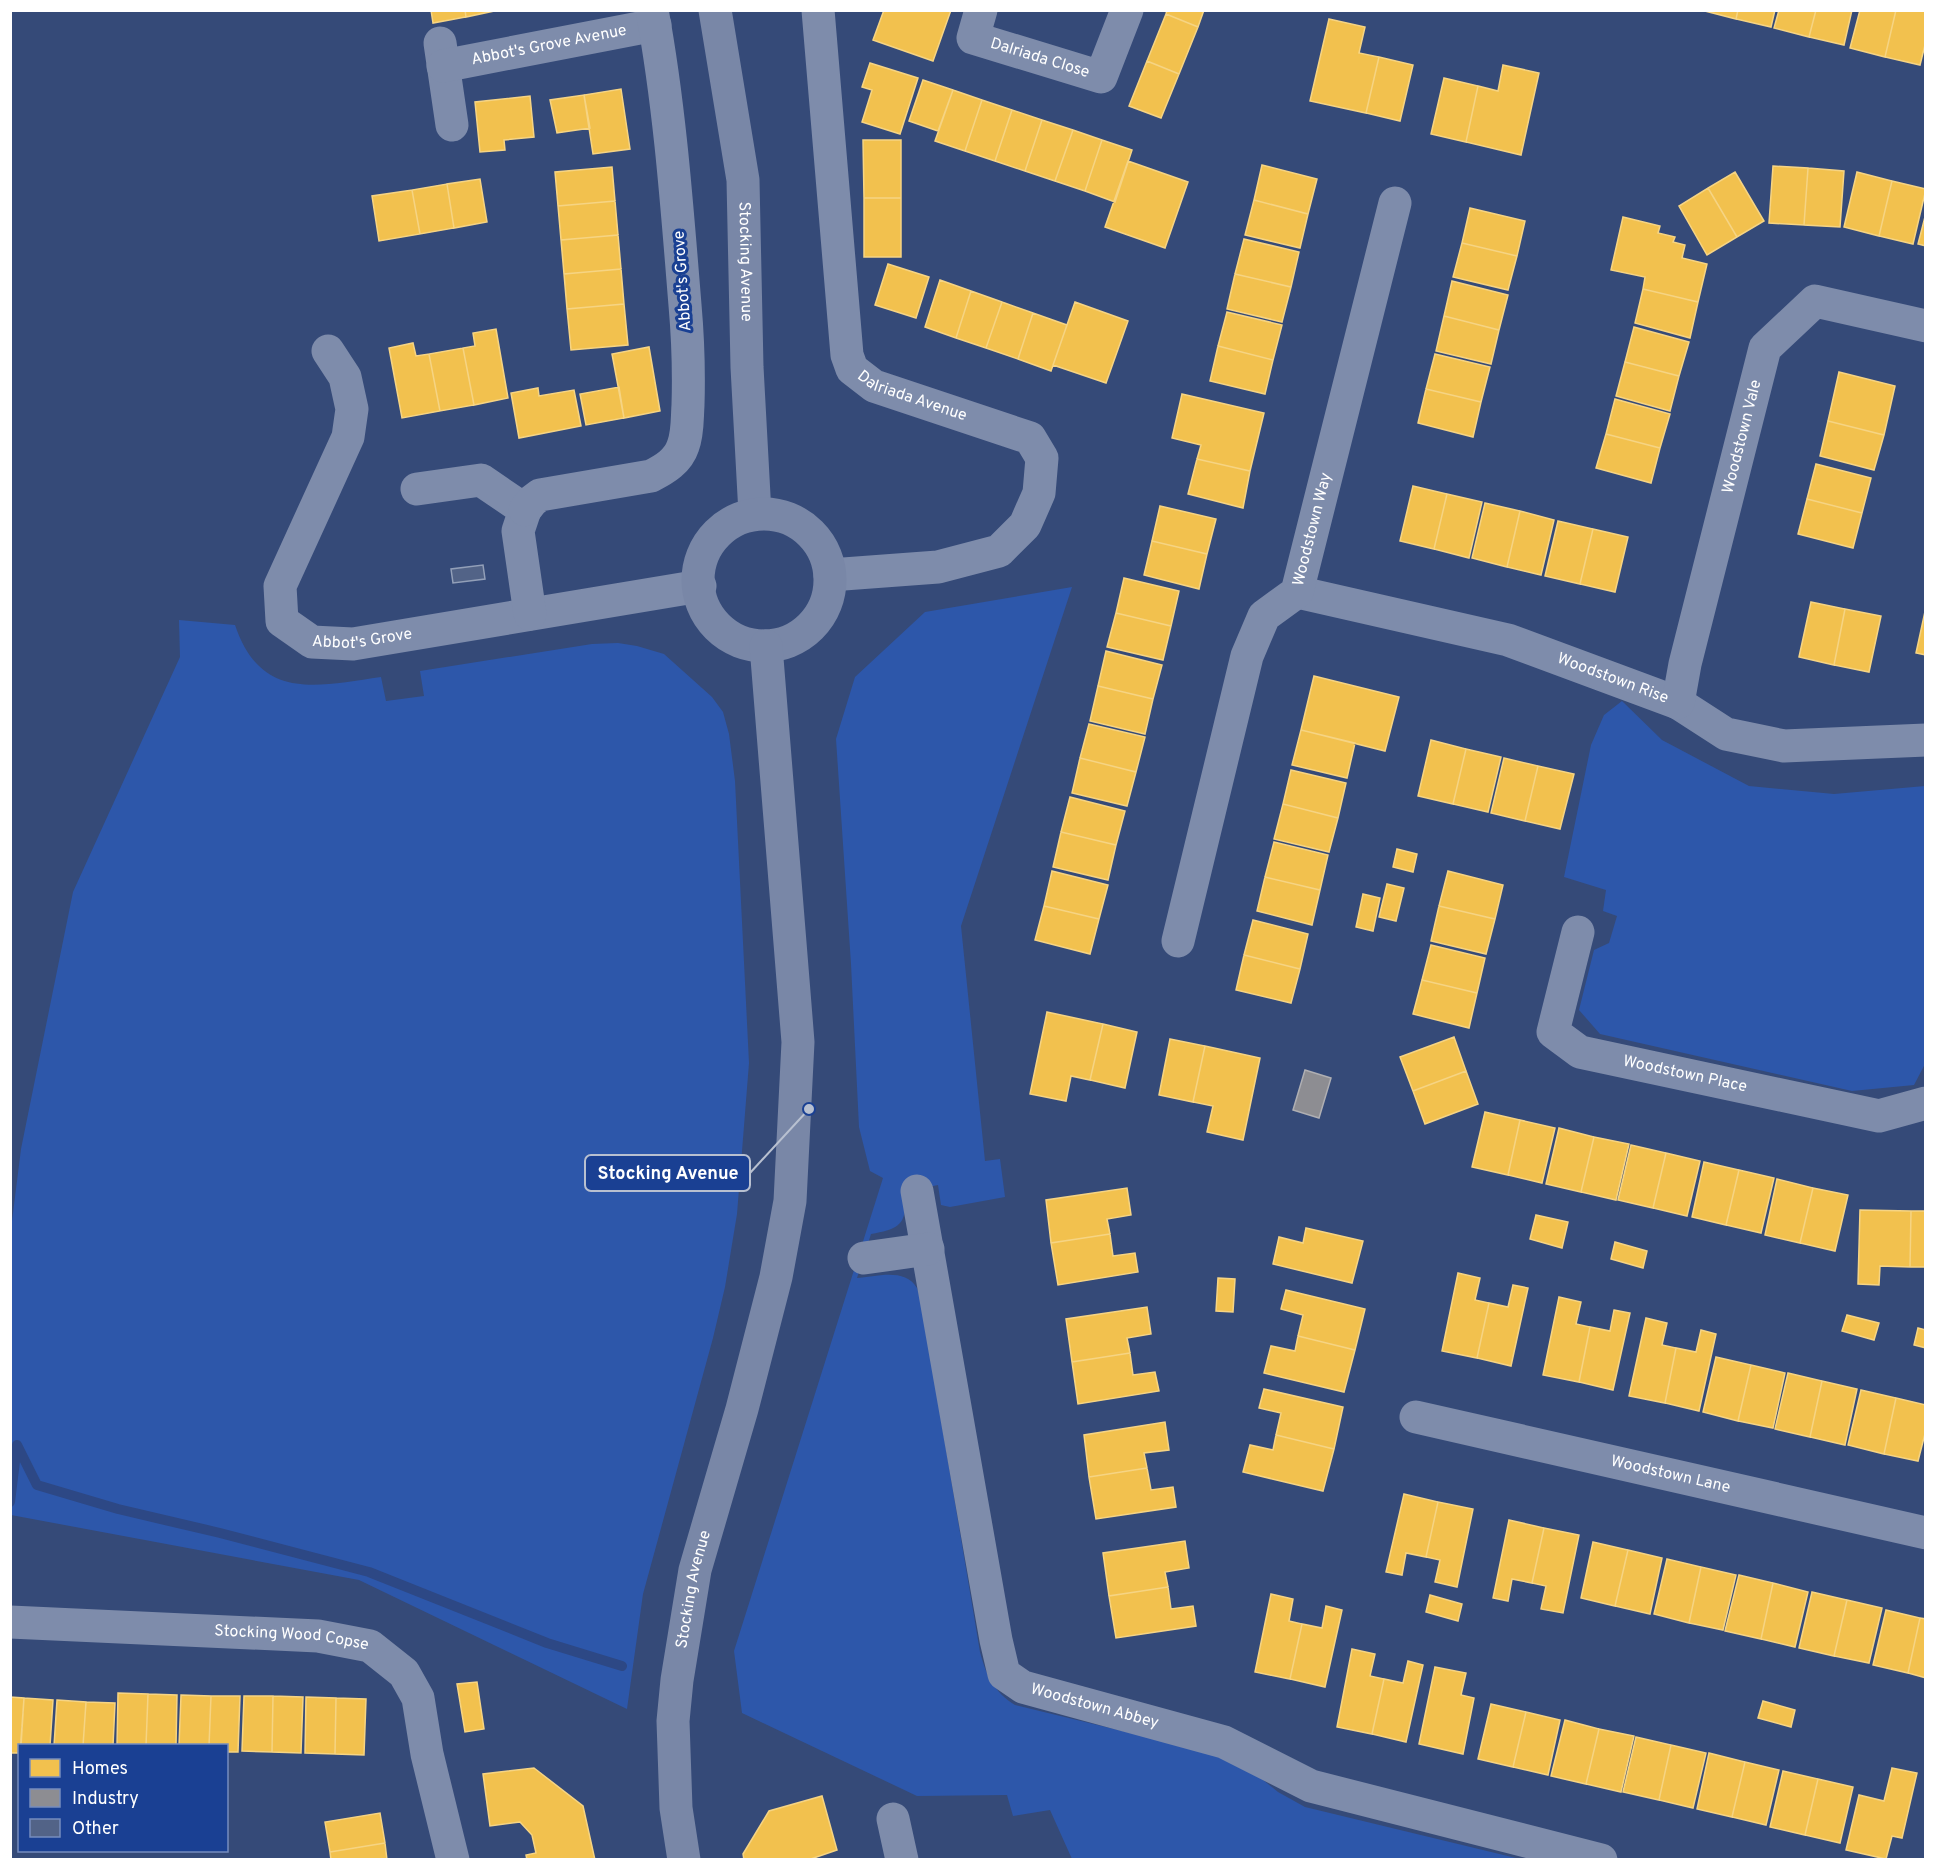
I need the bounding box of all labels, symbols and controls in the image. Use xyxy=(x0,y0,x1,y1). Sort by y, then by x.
street label: Abbot's Grove Avenue xyxy=(470,21,628,70)
street label: Dalriada Close xyxy=(988,34,1092,83)
street label: Stocking Avenue xyxy=(733,201,756,322)
street label: Abbot's Grove xyxy=(670,230,696,332)
street label: Dalriada Avenue xyxy=(853,366,969,426)
street label: Woodstown Vale xyxy=(1719,378,1767,496)
street label: Woodstown Way xyxy=(1289,471,1337,588)
street label: Abbot's Grove xyxy=(311,624,414,654)
street label: Woodstown Rise xyxy=(1554,649,1671,709)
street label: Woodstown Place xyxy=(1621,1051,1749,1097)
callout: Stocking Avenue xyxy=(585,1155,750,1191)
text: Stocking Avenue xyxy=(598,1163,738,1186)
street label: Woodstown Lane xyxy=(1609,1452,1732,1498)
street label: Stocking Avenue xyxy=(672,1528,716,1650)
street label: Stocking Wood Copse xyxy=(214,1621,370,1656)
street label: Woodstown Abbey xyxy=(1028,1680,1161,1734)
legend xyxy=(18,1744,228,1852)
text: Homes xyxy=(72,1758,128,1781)
text: Industry xyxy=(72,1788,139,1811)
text: Other xyxy=(72,1818,119,1841)

